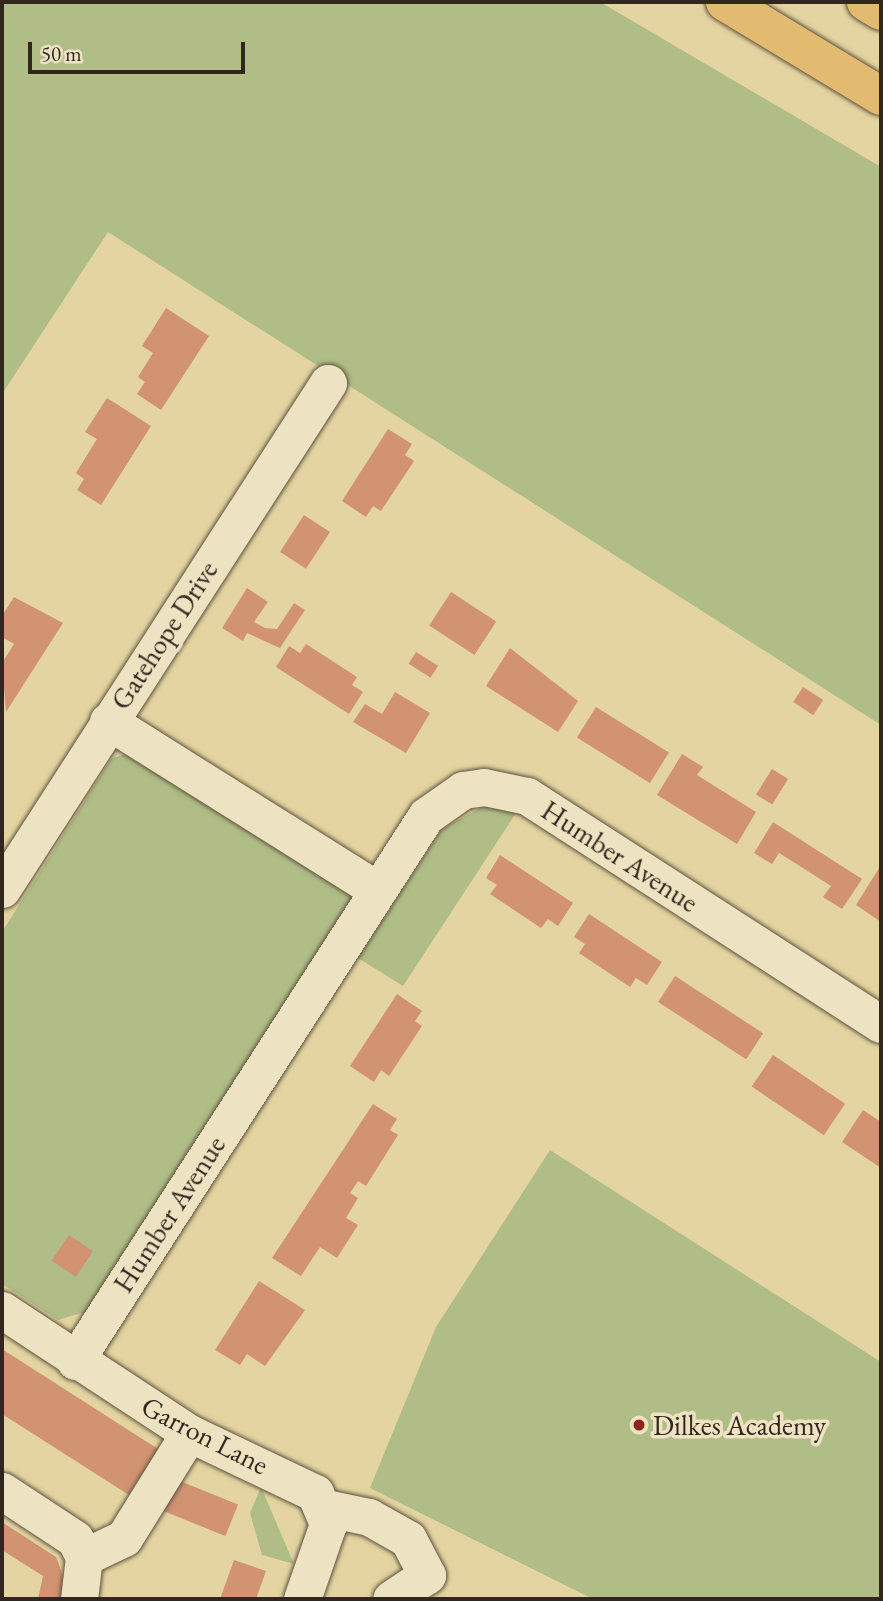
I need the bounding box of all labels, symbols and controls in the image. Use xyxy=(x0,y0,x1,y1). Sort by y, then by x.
scale bar xyxy=(32,28,248,72)
text: 50 m xyxy=(41,40,82,67)
street label: Gatehope Drive xyxy=(103,554,225,716)
street label: Humber Avenue xyxy=(535,793,705,919)
street label: Humber Avenue xyxy=(106,1129,232,1299)
street label: Garron Lane xyxy=(136,1389,274,1481)
place label: Dilkes Academy xyxy=(653,1408,826,1442)
marker: Dilkes Academy xyxy=(631,1417,647,1433)

